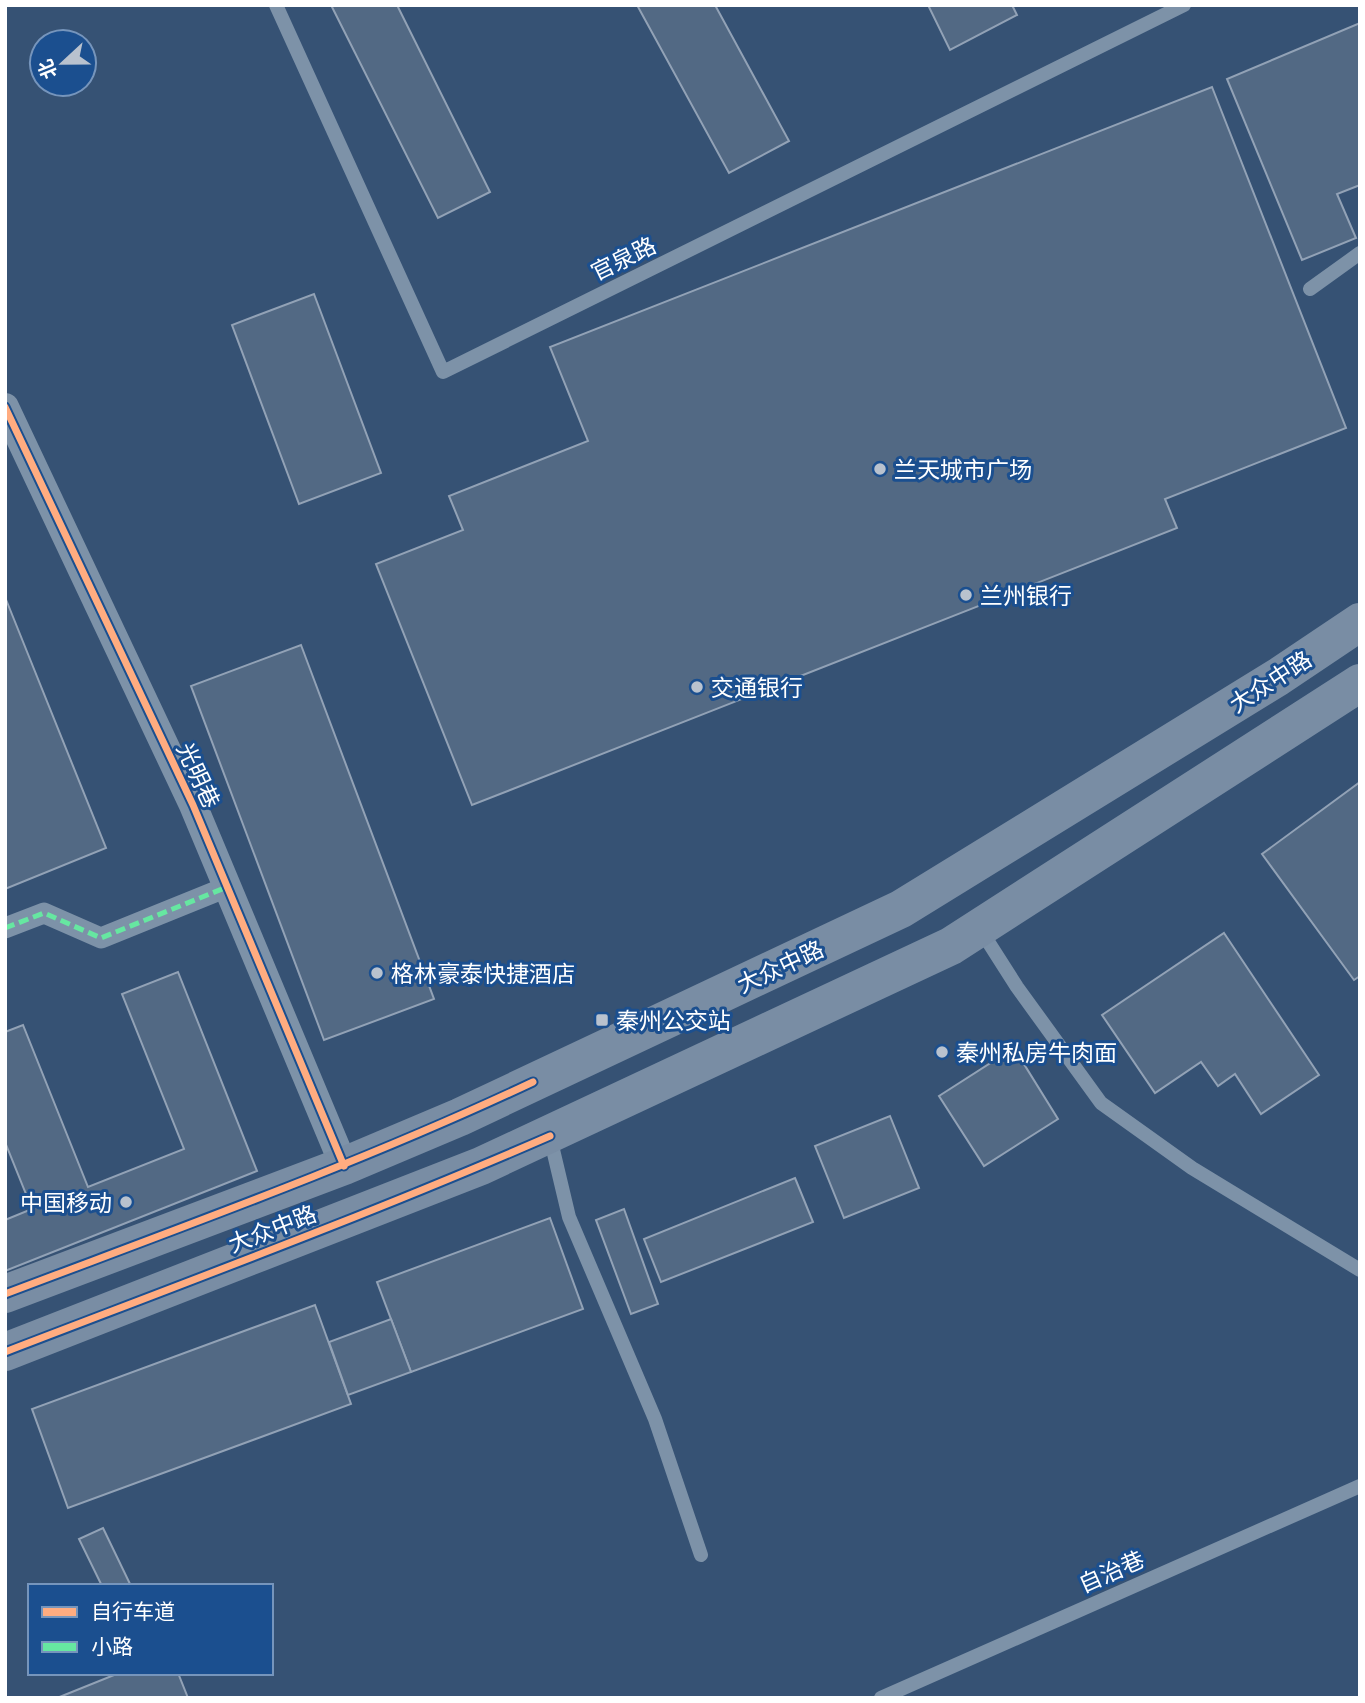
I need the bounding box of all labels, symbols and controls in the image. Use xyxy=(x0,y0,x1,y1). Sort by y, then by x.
north arrow xyxy=(28,28,98,98)
text: 北 xyxy=(33,56,61,83)
street label: 官泉路 xyxy=(586,230,660,286)
place label: 兰天城市广场 xyxy=(894,455,1032,483)
marker: 兰天城市广场 xyxy=(872,461,888,477)
place label: 兰州银行 xyxy=(980,581,1072,609)
marker: 兰州银行 xyxy=(958,587,974,603)
street label: 大众中路 xyxy=(1224,644,1316,718)
place label: 交通银行 xyxy=(711,673,803,701)
marker: 交通银行 xyxy=(689,679,705,695)
street label: 光明巷 xyxy=(172,738,226,812)
street label: 大众中路 xyxy=(732,934,828,998)
place label: 格林豪泰快捷酒店 xyxy=(391,959,575,987)
marker: 格林豪泰快捷酒店 xyxy=(369,965,385,981)
place label: 秦州公交站 xyxy=(616,1006,731,1034)
marker: 秦州公交站 xyxy=(594,1012,610,1028)
place label: 秦州私房牛肉面 xyxy=(956,1038,1117,1066)
marker: 秦州私房牛肉面 xyxy=(934,1044,950,1060)
place label: 中国移动 xyxy=(20,1188,112,1216)
marker: 中国移动 xyxy=(118,1194,134,1210)
street label: 大众中路 xyxy=(224,1198,320,1258)
street label: 自治巷 xyxy=(1074,1544,1148,1598)
legend xyxy=(28,1584,273,1675)
text: 自行车道 xyxy=(91,1598,175,1624)
text: 小路 xyxy=(91,1633,133,1659)

